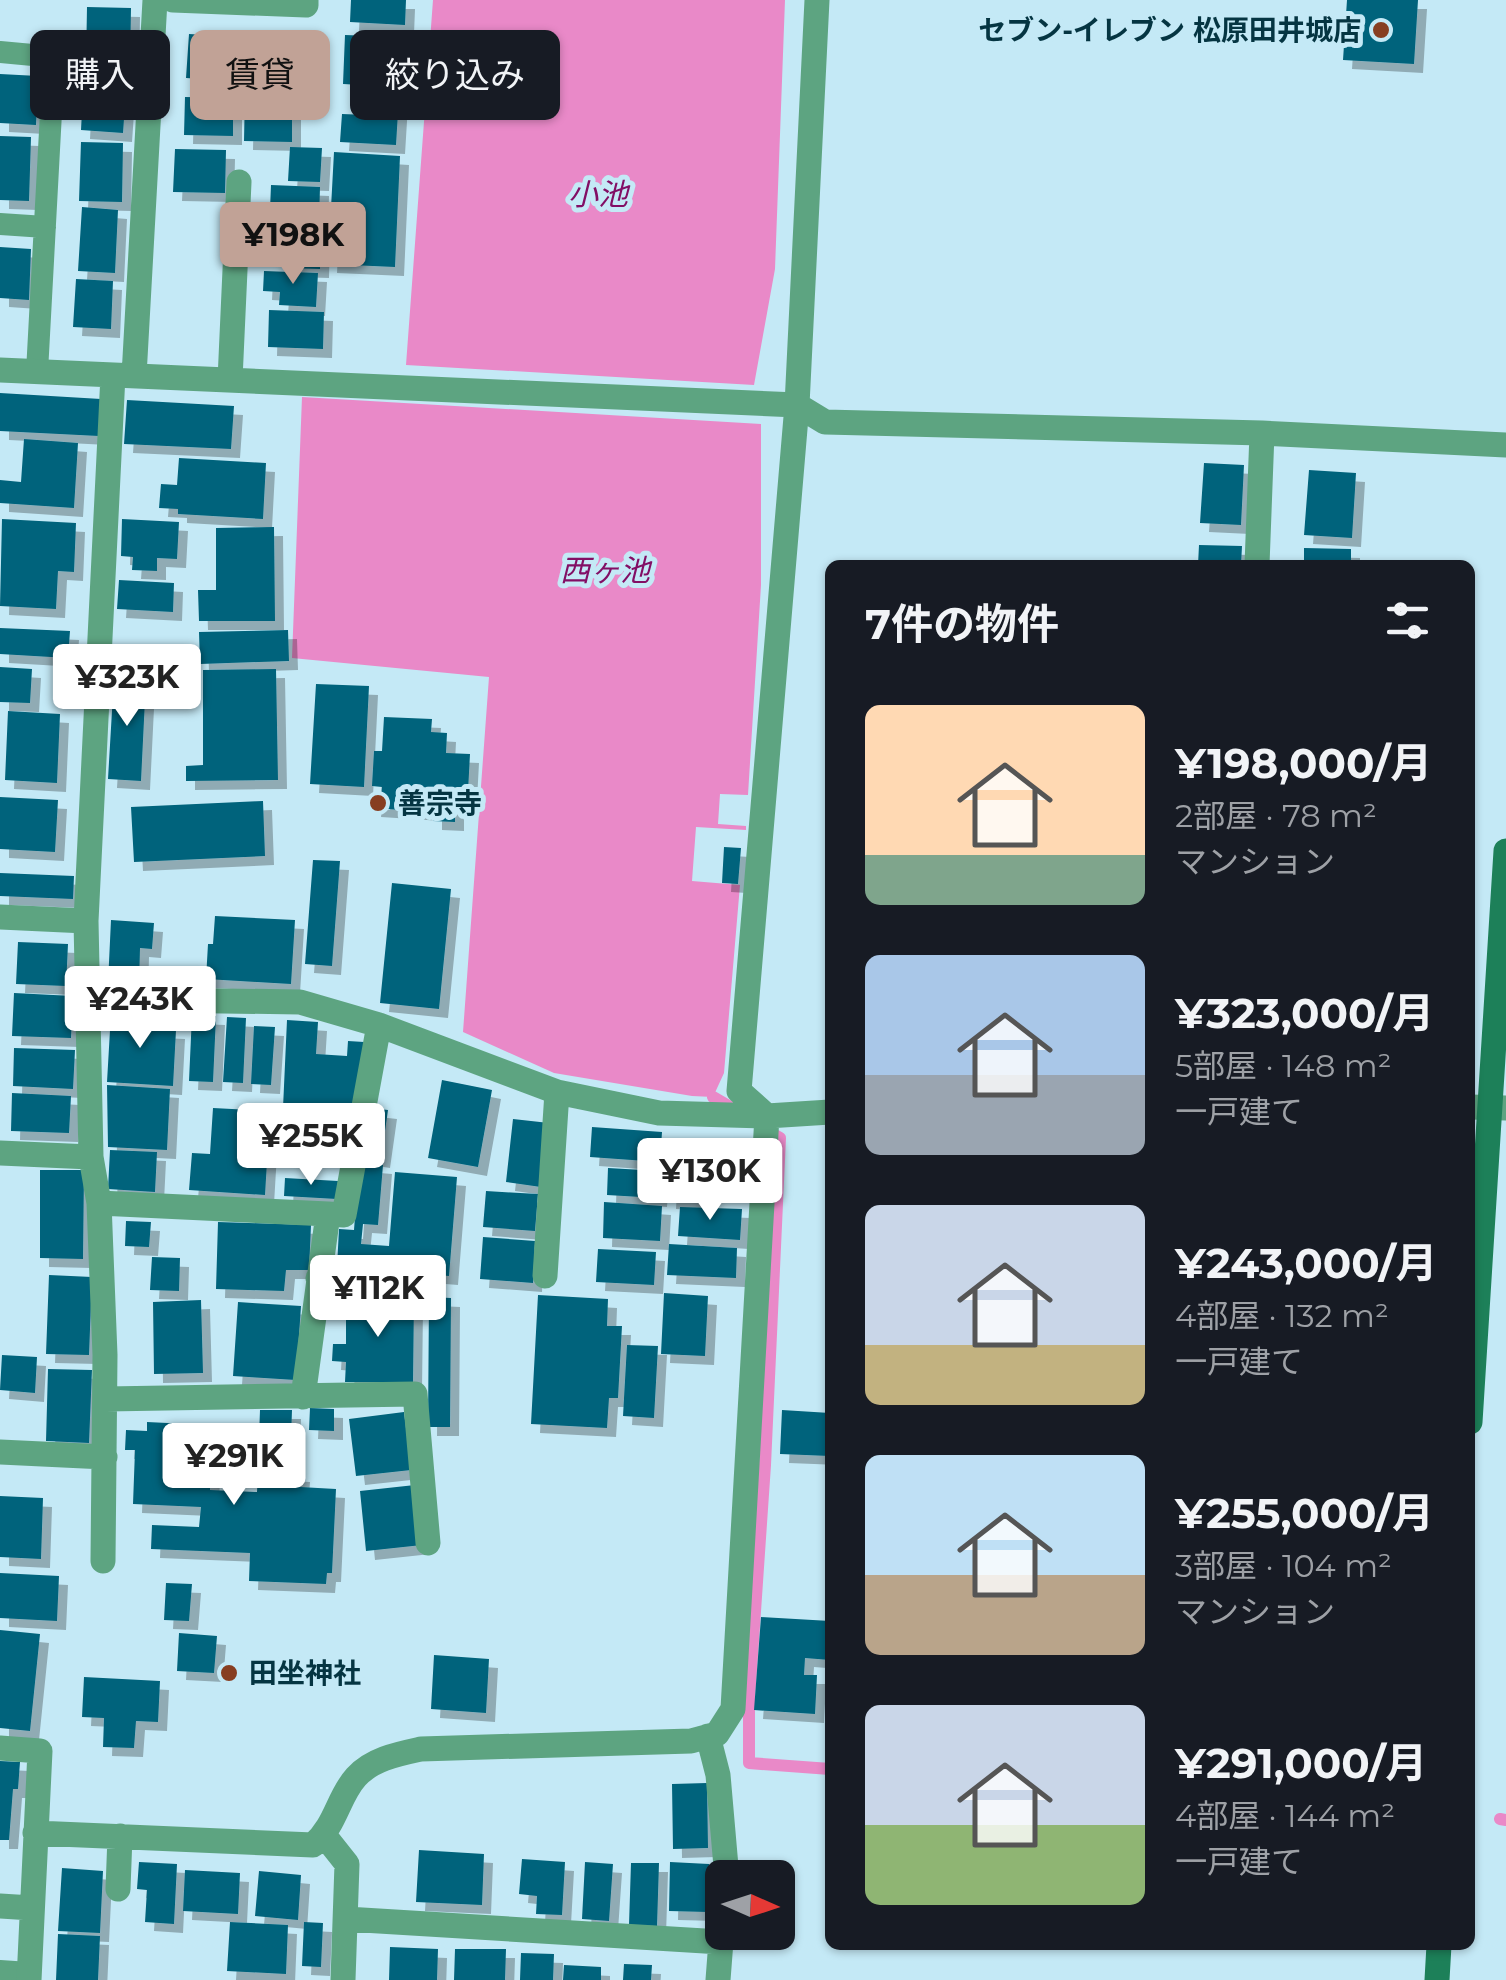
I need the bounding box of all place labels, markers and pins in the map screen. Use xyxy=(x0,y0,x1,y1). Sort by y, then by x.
place label: セブン-イレブン 松原田井城店 xyxy=(978,13,1361,47)
marker: セブン-イレブン 松原田井城店 xyxy=(1370,19,1392,41)
pin: ¥198K xyxy=(223,202,363,287)
pin: ¥323K xyxy=(57,644,197,729)
place label: 善宗寺 xyxy=(398,786,482,820)
marker: 善宗寺 xyxy=(367,792,389,814)
pin: ¥243K xyxy=(70,966,210,1051)
pin: ¥255K xyxy=(241,1103,381,1188)
pin: ¥130K xyxy=(640,1138,780,1223)
pin: ¥112K xyxy=(308,1255,448,1340)
pin: ¥291K xyxy=(164,1423,304,1508)
place label: 田坐神社 xyxy=(249,1656,361,1690)
marker: 田坐神社 xyxy=(218,1662,240,1684)

